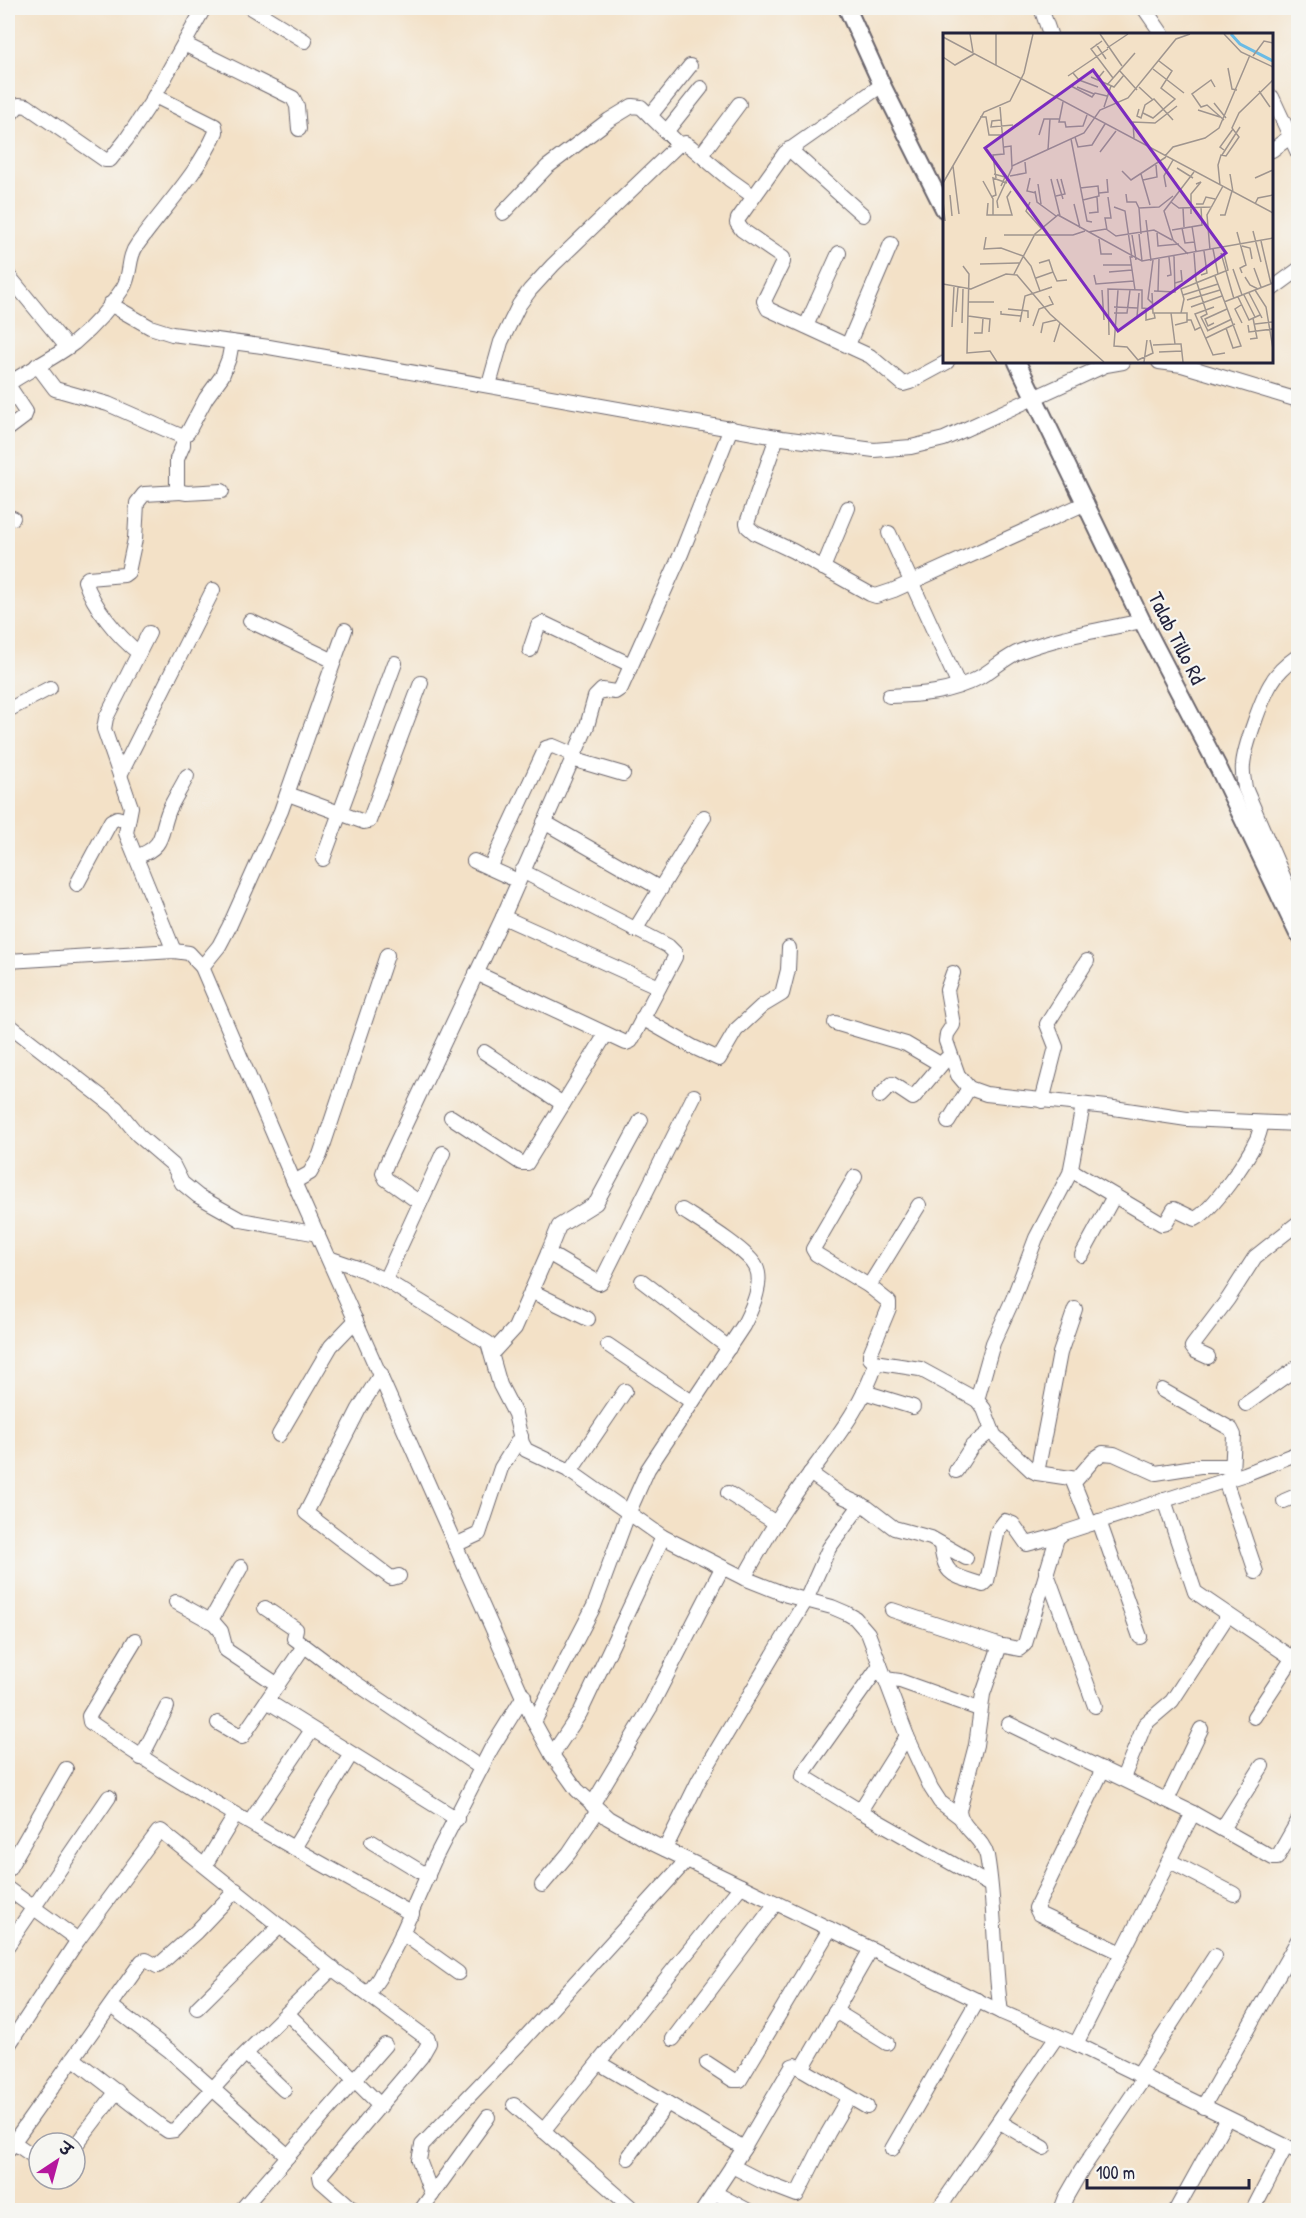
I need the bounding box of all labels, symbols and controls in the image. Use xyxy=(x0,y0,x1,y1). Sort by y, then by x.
inset map xyxy=(943,33,1273,363)
street label: Talab Tillo Rd xyxy=(1141,587,1213,689)
north arrow xyxy=(27,2131,87,2191)
text: उ xyxy=(53,2136,78,2162)
scale bar xyxy=(1087,2152,1249,2190)
text: 100 m xyxy=(1096,2160,1135,2185)

